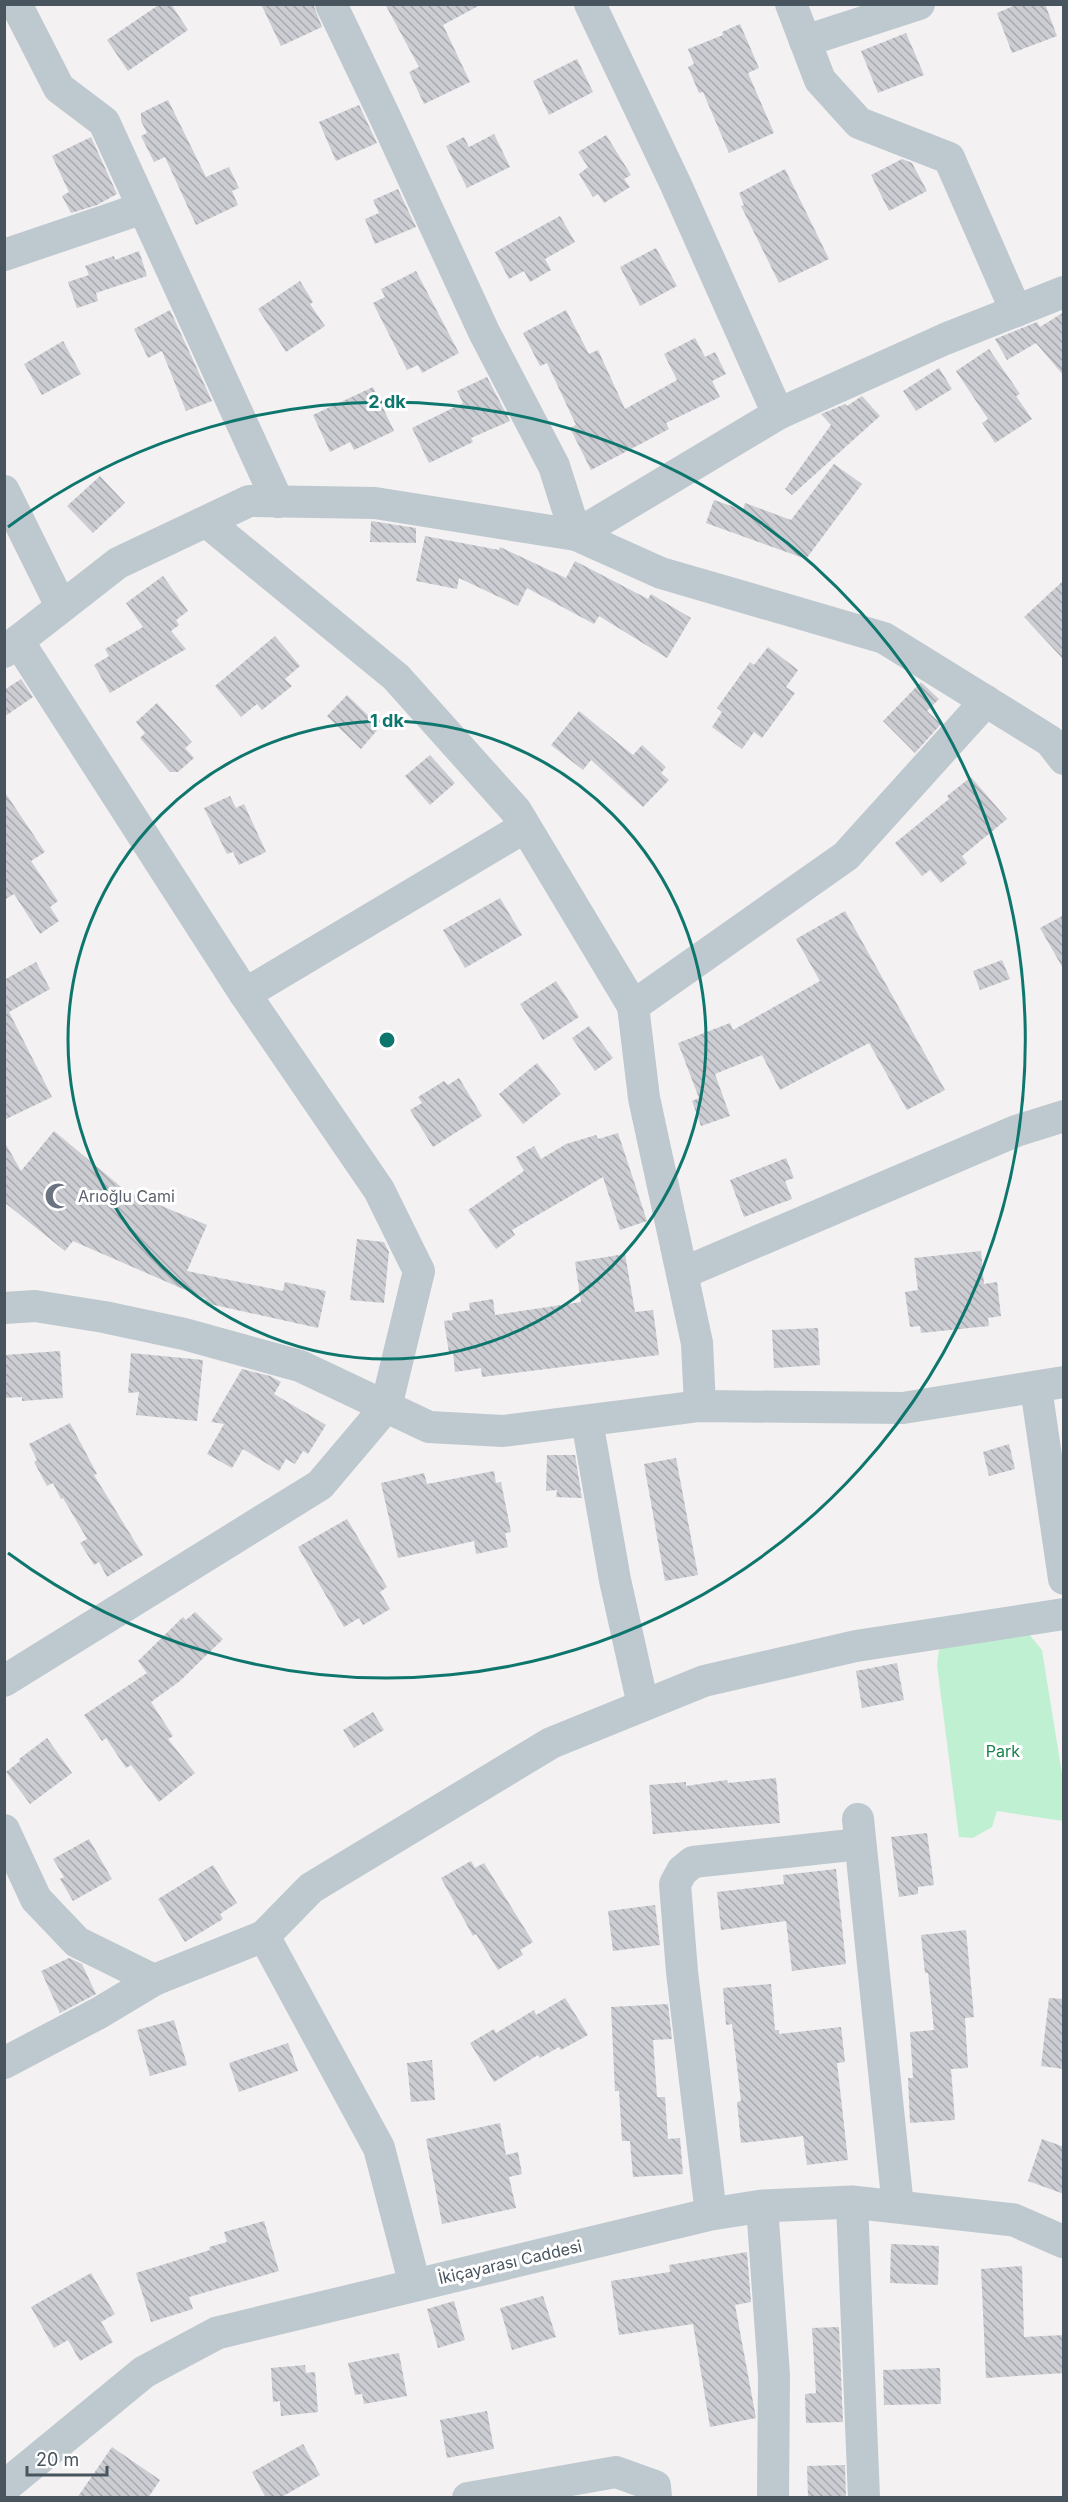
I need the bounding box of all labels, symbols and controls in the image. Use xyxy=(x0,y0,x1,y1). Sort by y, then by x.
text: 2 dk xyxy=(368,391,406,412)
text: 1 dk xyxy=(370,710,404,731)
centre of rings xyxy=(377,1030,397,1050)
mosque icon: Arıoğlu Cami xyxy=(43,1181,73,1211)
place label: Arıoğlu Cami xyxy=(78,1186,175,1206)
park label: Park xyxy=(986,1741,1020,1761)
street label: İkiçayarası Caddesi xyxy=(436,2236,584,2288)
scale bar xyxy=(27,2439,106,2477)
text: 20 m xyxy=(36,2449,79,2470)

